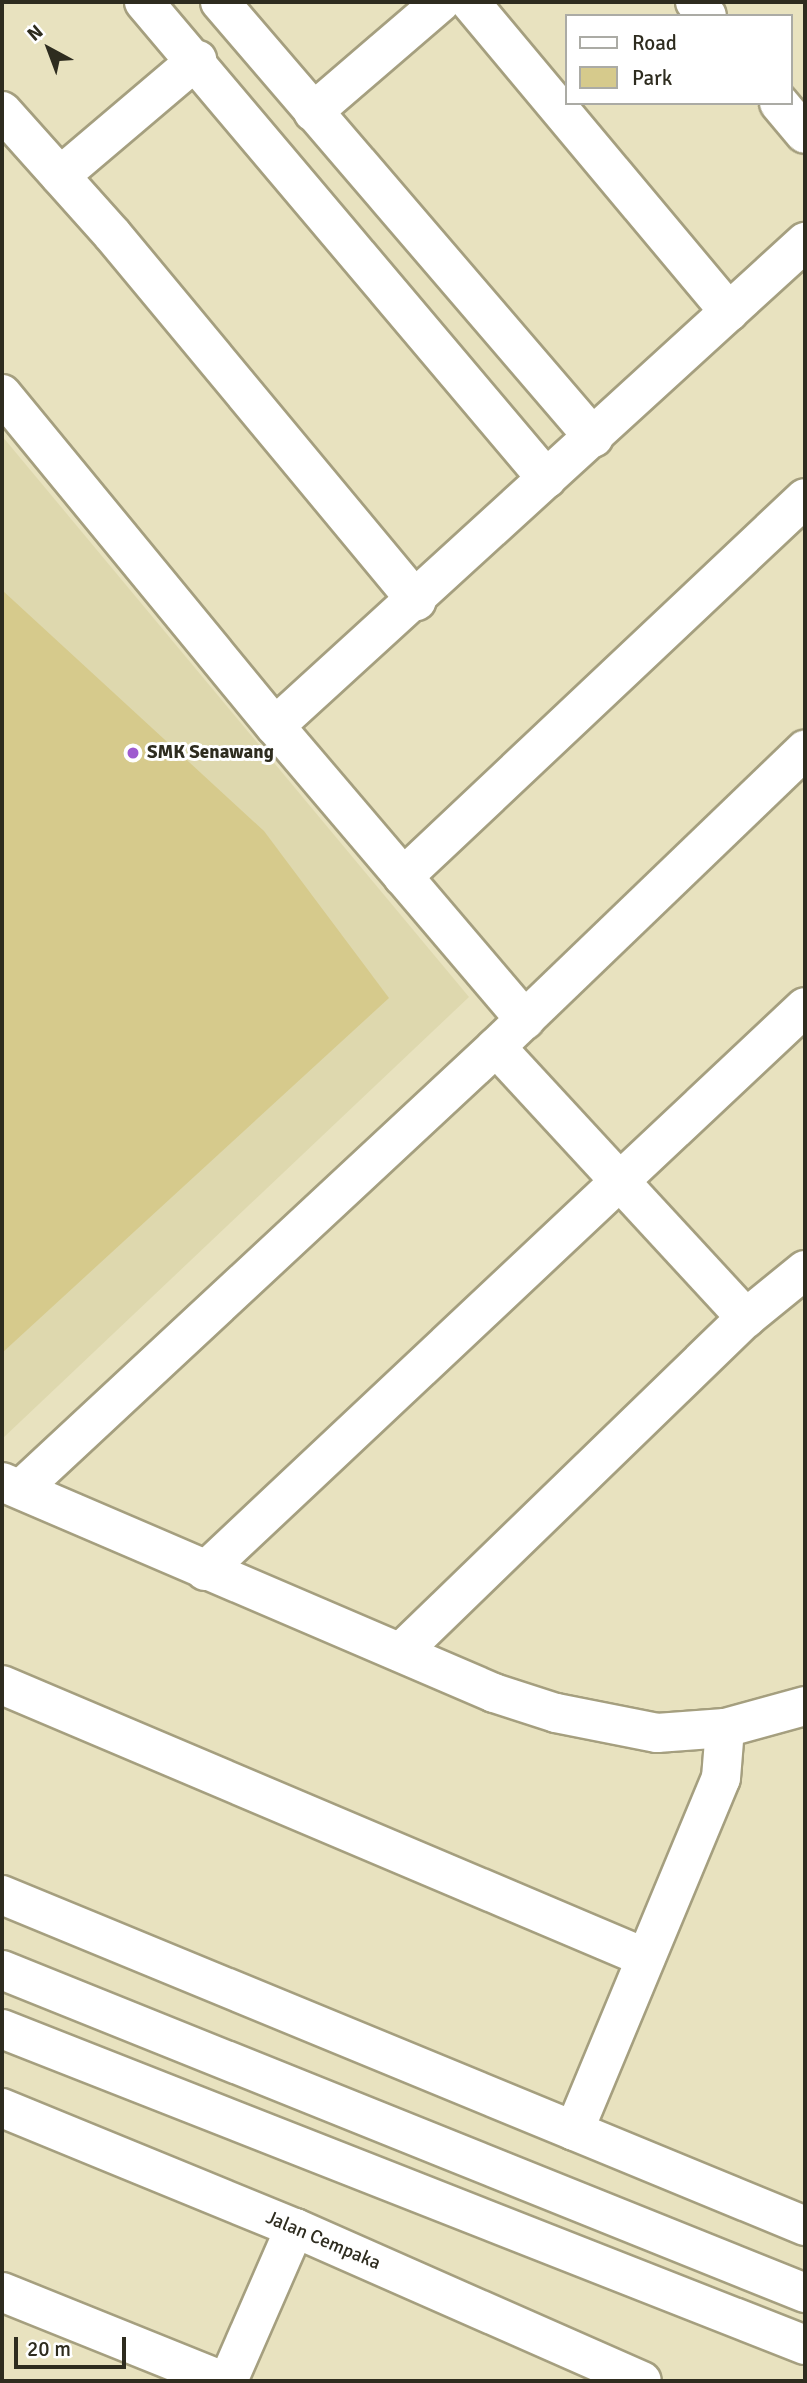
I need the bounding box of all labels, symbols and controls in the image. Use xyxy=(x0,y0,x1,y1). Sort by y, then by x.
north arrow xyxy=(14,14,84,84)
legend xyxy=(566,14,793,105)
text: N xyxy=(22,20,48,47)
text: Road xyxy=(632,30,677,56)
text: Park xyxy=(632,65,672,91)
place label: SMK Senawang xyxy=(147,742,274,764)
marker: SMK Senawang xyxy=(125,745,141,761)
street label: Jalan Cempaka xyxy=(262,2207,384,2275)
scale bar xyxy=(18,2324,130,2368)
text: 20 m xyxy=(27,2336,71,2362)

